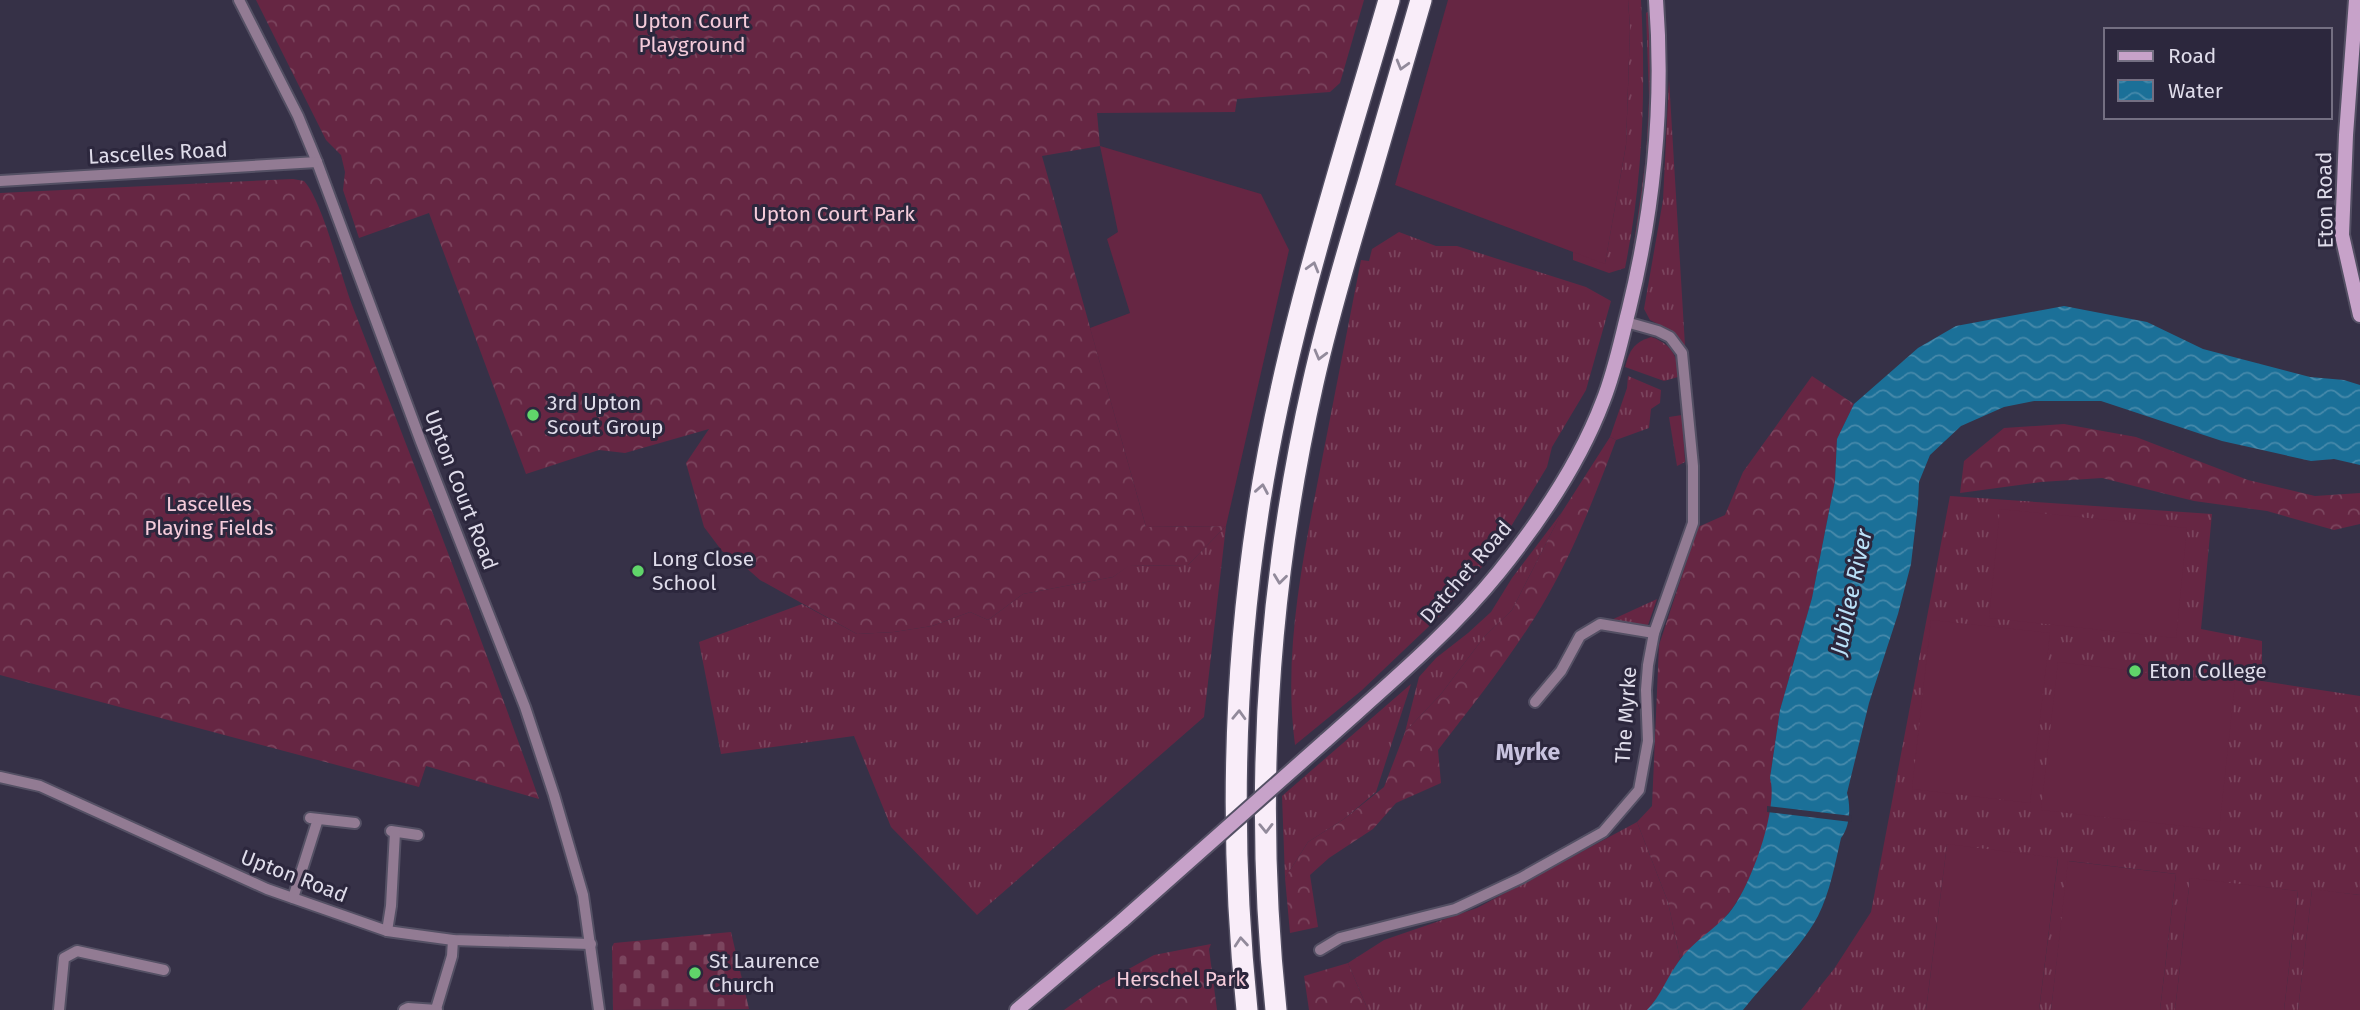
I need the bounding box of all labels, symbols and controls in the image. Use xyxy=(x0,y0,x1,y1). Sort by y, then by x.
park label: Upton Court Playground xyxy=(634,8,750,58)
legend xyxy=(2104,28,2332,119)
text: Road xyxy=(2168,43,2216,69)
one-way arrow xyxy=(1395,59,1410,71)
text: Water xyxy=(2168,78,2223,104)
street label: Lascelles Road xyxy=(88,136,228,170)
street label: Eton Road xyxy=(2311,151,2339,249)
park label: Upton Court Park xyxy=(753,201,915,227)
one-way arrow xyxy=(1304,261,1319,273)
one-way arrow xyxy=(1314,349,1328,361)
place label: 3rd Upton Scout Group xyxy=(547,390,663,440)
street label: Upton Court Road xyxy=(419,406,503,574)
marker: 3rd Upton Scout Group xyxy=(525,407,541,423)
one-way arrow xyxy=(1254,483,1269,495)
park label: Lascelles Playing Fields xyxy=(144,491,274,541)
street label: Datchet Road xyxy=(1414,515,1518,629)
water label: Jubilee River xyxy=(1824,525,1878,659)
place label: Long Close School xyxy=(652,546,754,596)
marker: Long Close School xyxy=(630,563,646,579)
one-way arrow xyxy=(1272,573,1287,585)
place label: Eton College xyxy=(2149,658,2267,684)
marker: Eton College xyxy=(2127,663,2143,679)
street label: The Myrke xyxy=(1610,666,1642,764)
one-way arrow xyxy=(1231,709,1246,720)
district label: Myrke xyxy=(1496,738,1560,766)
one-way arrow xyxy=(1258,823,1273,834)
street label: Upton Road xyxy=(237,844,351,908)
one-way arrow xyxy=(1234,936,1249,947)
place label: St Laurence Church xyxy=(709,948,820,998)
marker: St Laurence Church xyxy=(687,965,703,981)
park label: Herschel Park xyxy=(1116,966,1246,992)

